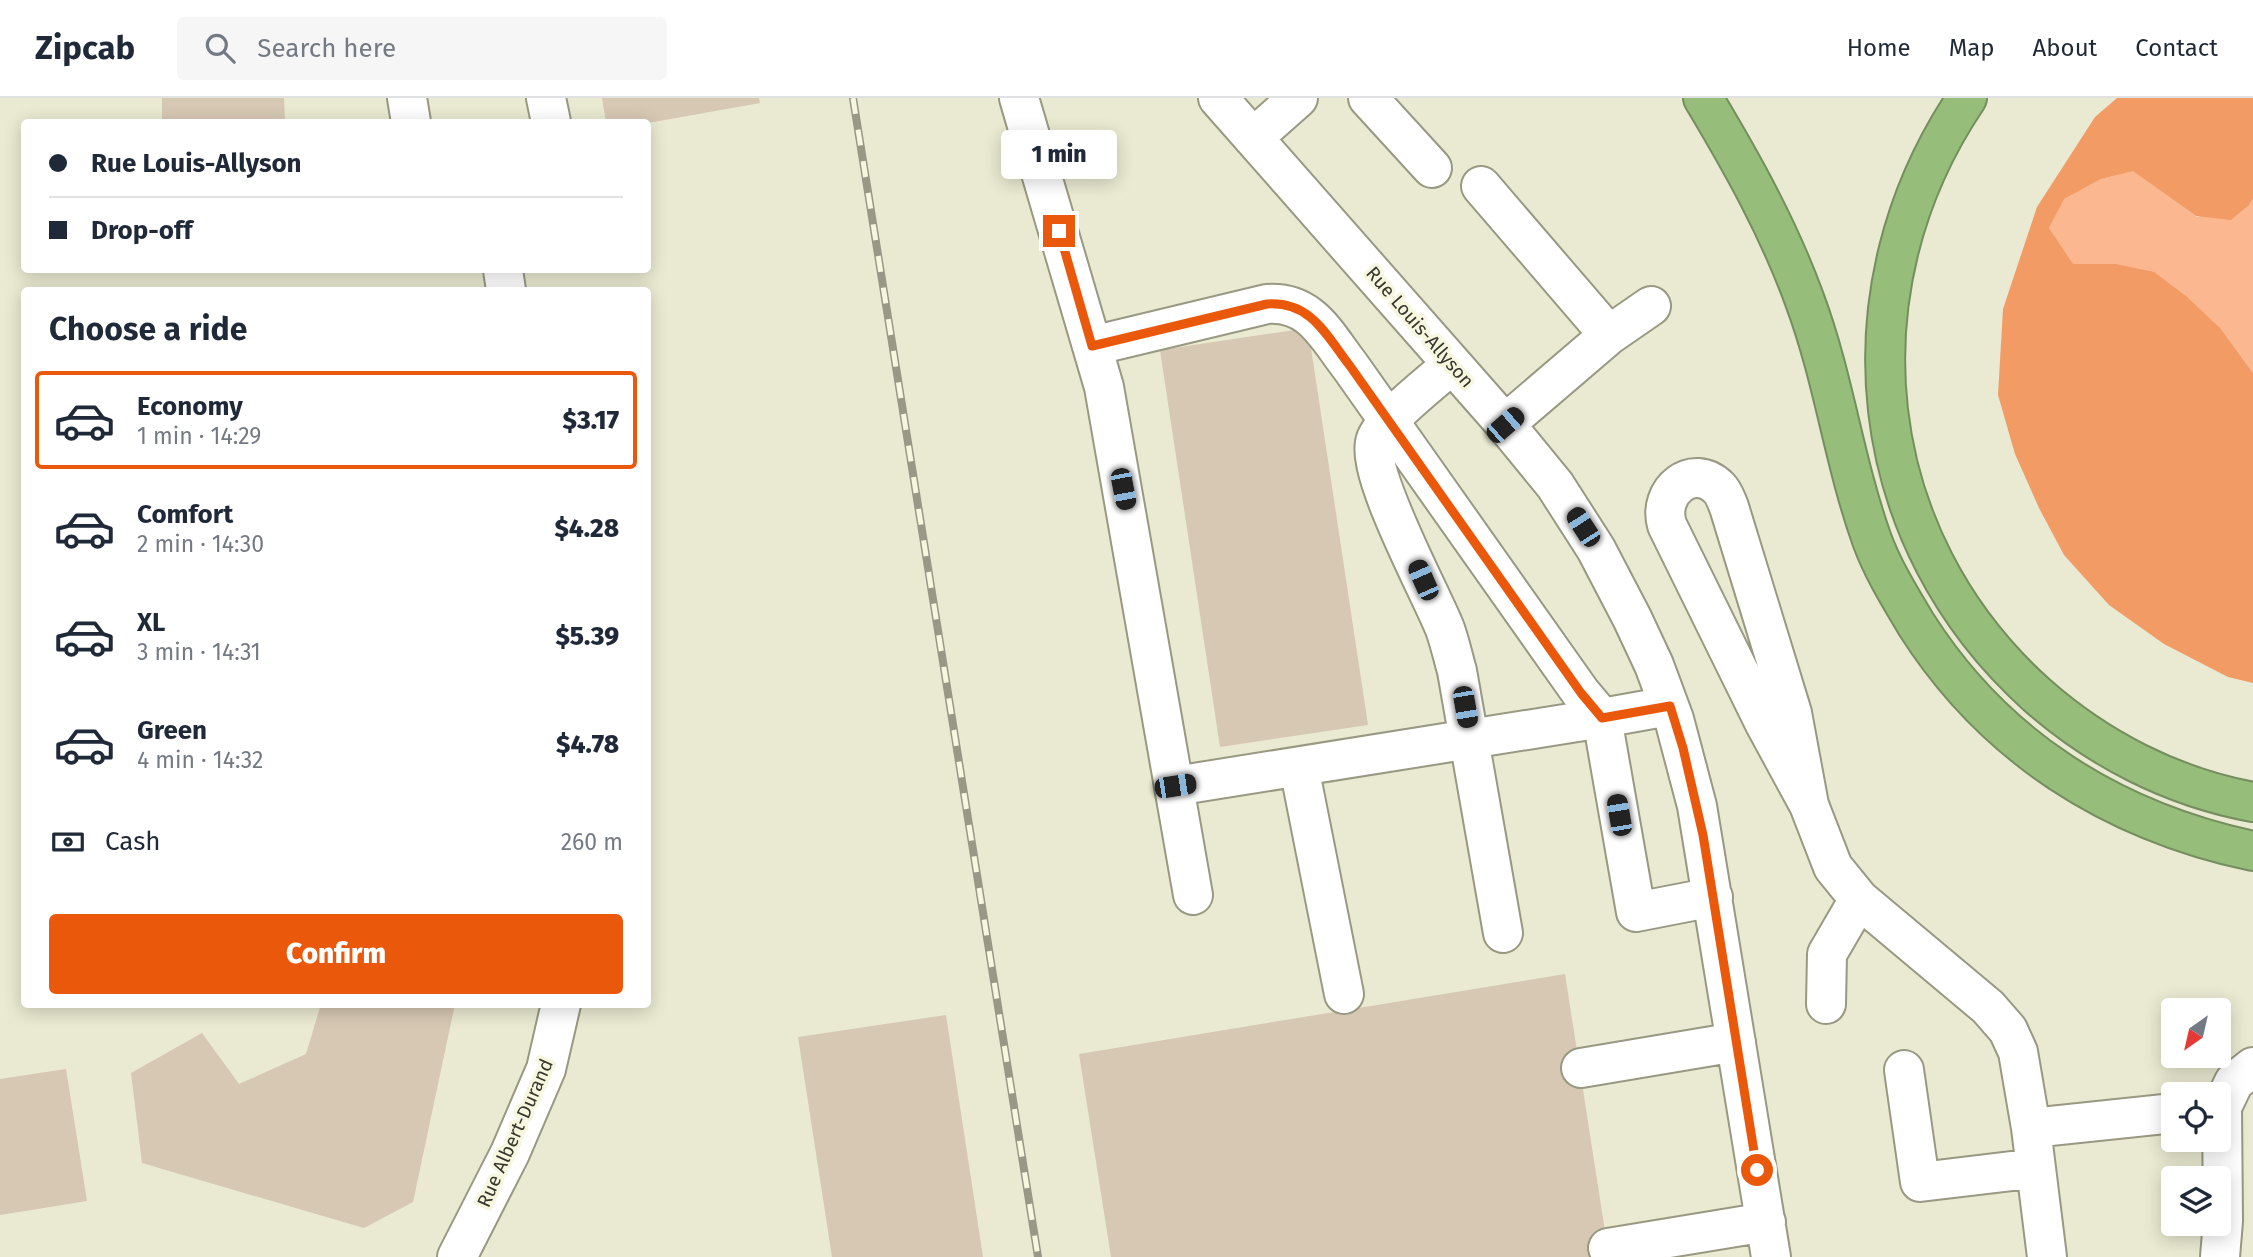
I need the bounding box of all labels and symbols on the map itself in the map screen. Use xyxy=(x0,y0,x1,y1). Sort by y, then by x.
callout: 1 min xyxy=(1001,130,1117,178)
route end xyxy=(1043,215,1075,247)
street label: Rue Louis-Allyson xyxy=(1361,262,1479,392)
car xyxy=(1483,403,1528,447)
car xyxy=(1109,466,1138,512)
car xyxy=(1563,504,1604,550)
car xyxy=(1405,557,1442,603)
car xyxy=(1452,684,1479,730)
car xyxy=(1153,772,1198,800)
car xyxy=(1606,792,1633,838)
north arrow xyxy=(2161,998,2231,1068)
street label: Rue Albert-Durand xyxy=(472,1055,558,1211)
route start xyxy=(1741,1154,1773,1186)

